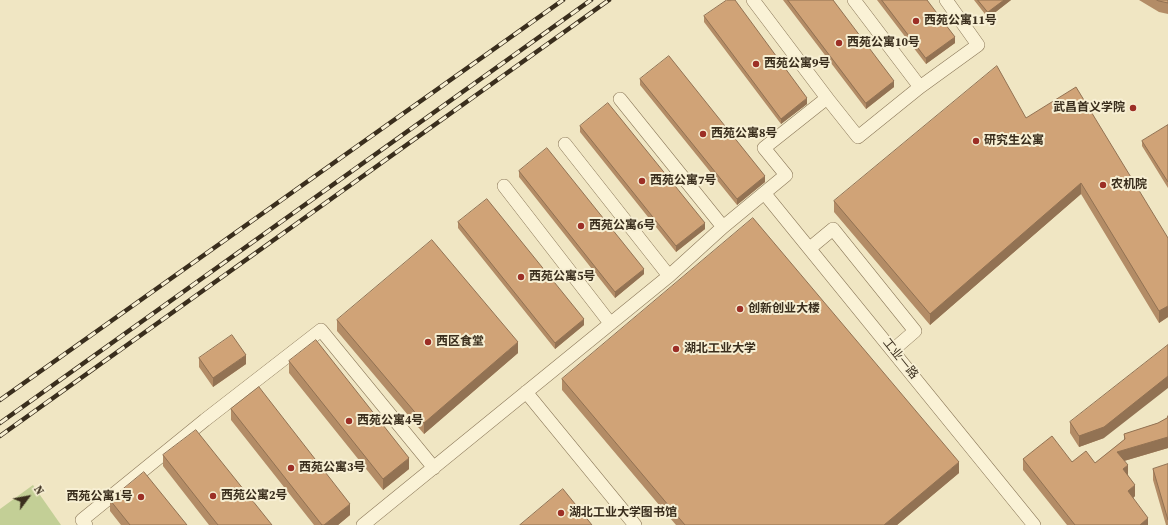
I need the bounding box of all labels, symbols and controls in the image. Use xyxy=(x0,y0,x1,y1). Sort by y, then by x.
place label: 西苑公寓11号 xyxy=(924,14,997,28)
marker: 西苑公寓11号 xyxy=(911,16,921,26)
place label: 西苑公寓10号 xyxy=(847,36,920,50)
marker: 西苑公寓10号 xyxy=(834,38,844,48)
place label: 西苑公寓9号 xyxy=(764,57,831,71)
marker: 西苑公寓9号 xyxy=(751,59,761,69)
place label: 武昌首义学院 xyxy=(1053,101,1125,115)
marker: 武昌首义学院 xyxy=(1128,103,1138,113)
place label: 西苑公寓8号 xyxy=(711,127,778,141)
marker: 西苑公寓8号 xyxy=(698,129,708,139)
place label: 研究生公寓 xyxy=(984,134,1044,148)
marker: 研究生公寓 xyxy=(971,136,981,146)
place label: 西苑公寓7号 xyxy=(650,174,717,188)
marker: 西苑公寓7号 xyxy=(637,176,647,186)
place label: 农机院 xyxy=(1111,178,1147,192)
marker: 农机院 xyxy=(1098,180,1108,190)
place label: 西苑公寓6号 xyxy=(589,219,656,233)
marker: 西苑公寓6号 xyxy=(576,221,586,231)
place label: 西苑公寓5号 xyxy=(529,270,596,284)
marker: 西苑公寓5号 xyxy=(516,272,526,282)
place label: 创新创业大楼 xyxy=(748,302,820,316)
marker: 创新创业大楼 xyxy=(735,304,745,314)
place label: 西区食堂 xyxy=(436,335,484,349)
street label: 工业一路 xyxy=(879,336,921,382)
marker: 西区食堂 xyxy=(423,337,433,347)
place label: 湖北工业大学 xyxy=(684,342,756,356)
marker: 湖北工业大学 xyxy=(671,344,681,354)
place label: 西苑公寓4号 xyxy=(357,414,424,428)
marker: 西苑公寓4号 xyxy=(344,416,354,426)
place label: 西苑公寓3号 xyxy=(299,461,366,475)
marker: 西苑公寓3号 xyxy=(286,463,296,473)
north arrow xyxy=(8,477,48,517)
text: N xyxy=(30,483,47,498)
place label: 西苑公寓2号 xyxy=(221,489,288,503)
place label: 西苑公寓1号 xyxy=(66,490,133,504)
marker: 西苑公寓2号 xyxy=(208,491,218,501)
marker: 西苑公寓1号 xyxy=(136,492,146,502)
place label: 湖北工业大学图书馆 xyxy=(569,506,677,520)
marker: 湖北工业大学图书馆 xyxy=(556,508,566,518)

